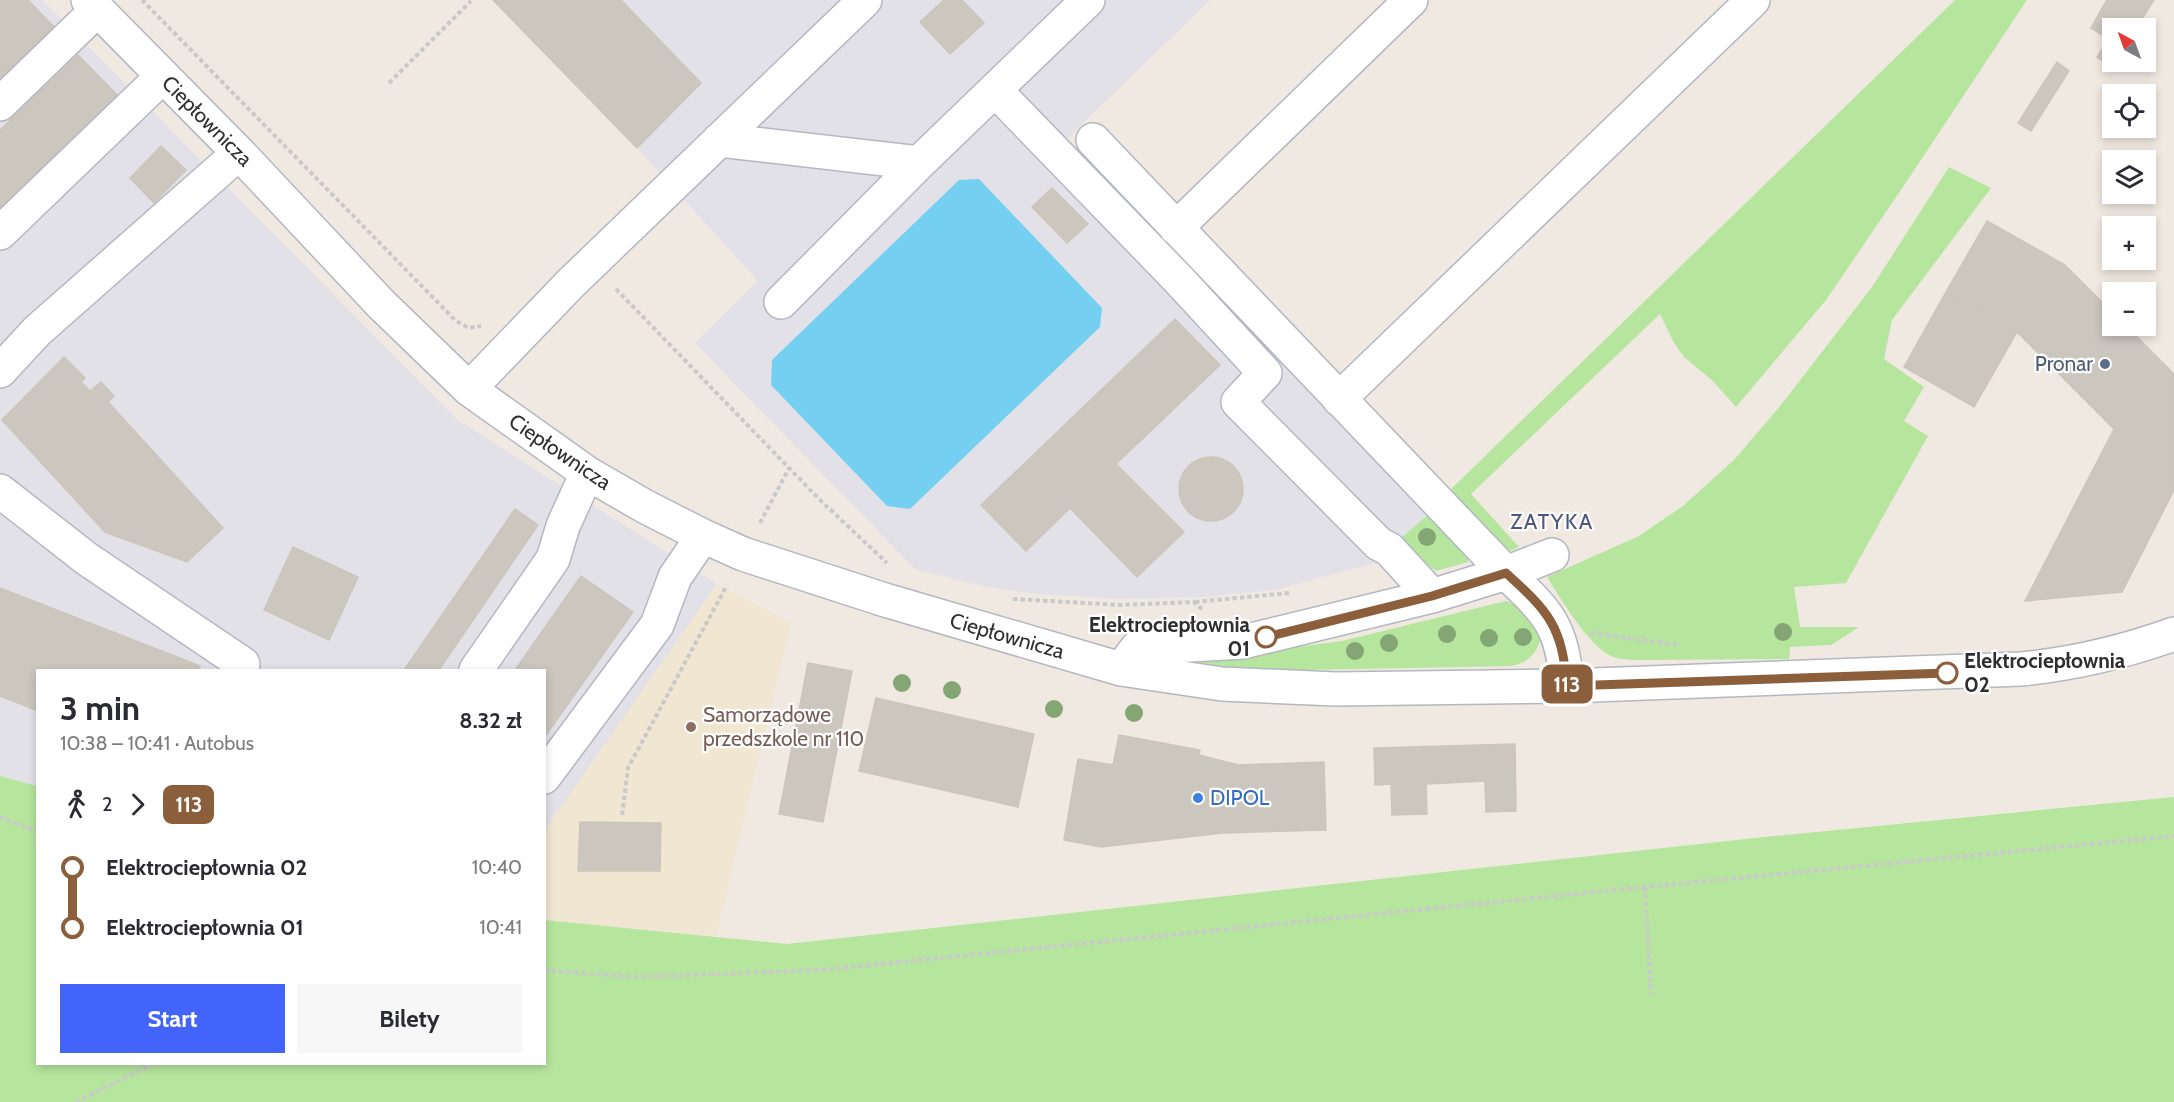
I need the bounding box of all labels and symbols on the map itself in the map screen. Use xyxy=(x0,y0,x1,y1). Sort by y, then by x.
north arrow xyxy=(2102,18,2156,72)
street label: Ciepłownicza xyxy=(157,70,258,171)
place label: Pronar xyxy=(2035,351,2093,376)
marker: Pronar xyxy=(2098,357,2112,371)
street label: Ciepłownicza xyxy=(504,408,616,495)
district label: ZATYKA xyxy=(1510,508,1594,535)
street label: Ciepłownicza xyxy=(947,607,1067,664)
place label: Elektrociepłownia 01 xyxy=(1089,612,1251,661)
marker: Elektrociepłownia 01 xyxy=(1255,626,1277,648)
place label: Elektrociepłownia 02 xyxy=(1964,648,2126,697)
marker: Elektrociepłownia 02 xyxy=(1936,662,1958,684)
line badge: 113 xyxy=(1532,664,1602,704)
place label: Samorządowe przedszkole nr 110 xyxy=(703,702,864,751)
marker: Samorządowe przedszkole nr 110 xyxy=(684,720,698,734)
place label: DIPOL xyxy=(1210,785,1270,810)
marker: DIPOL xyxy=(1191,791,1205,805)

